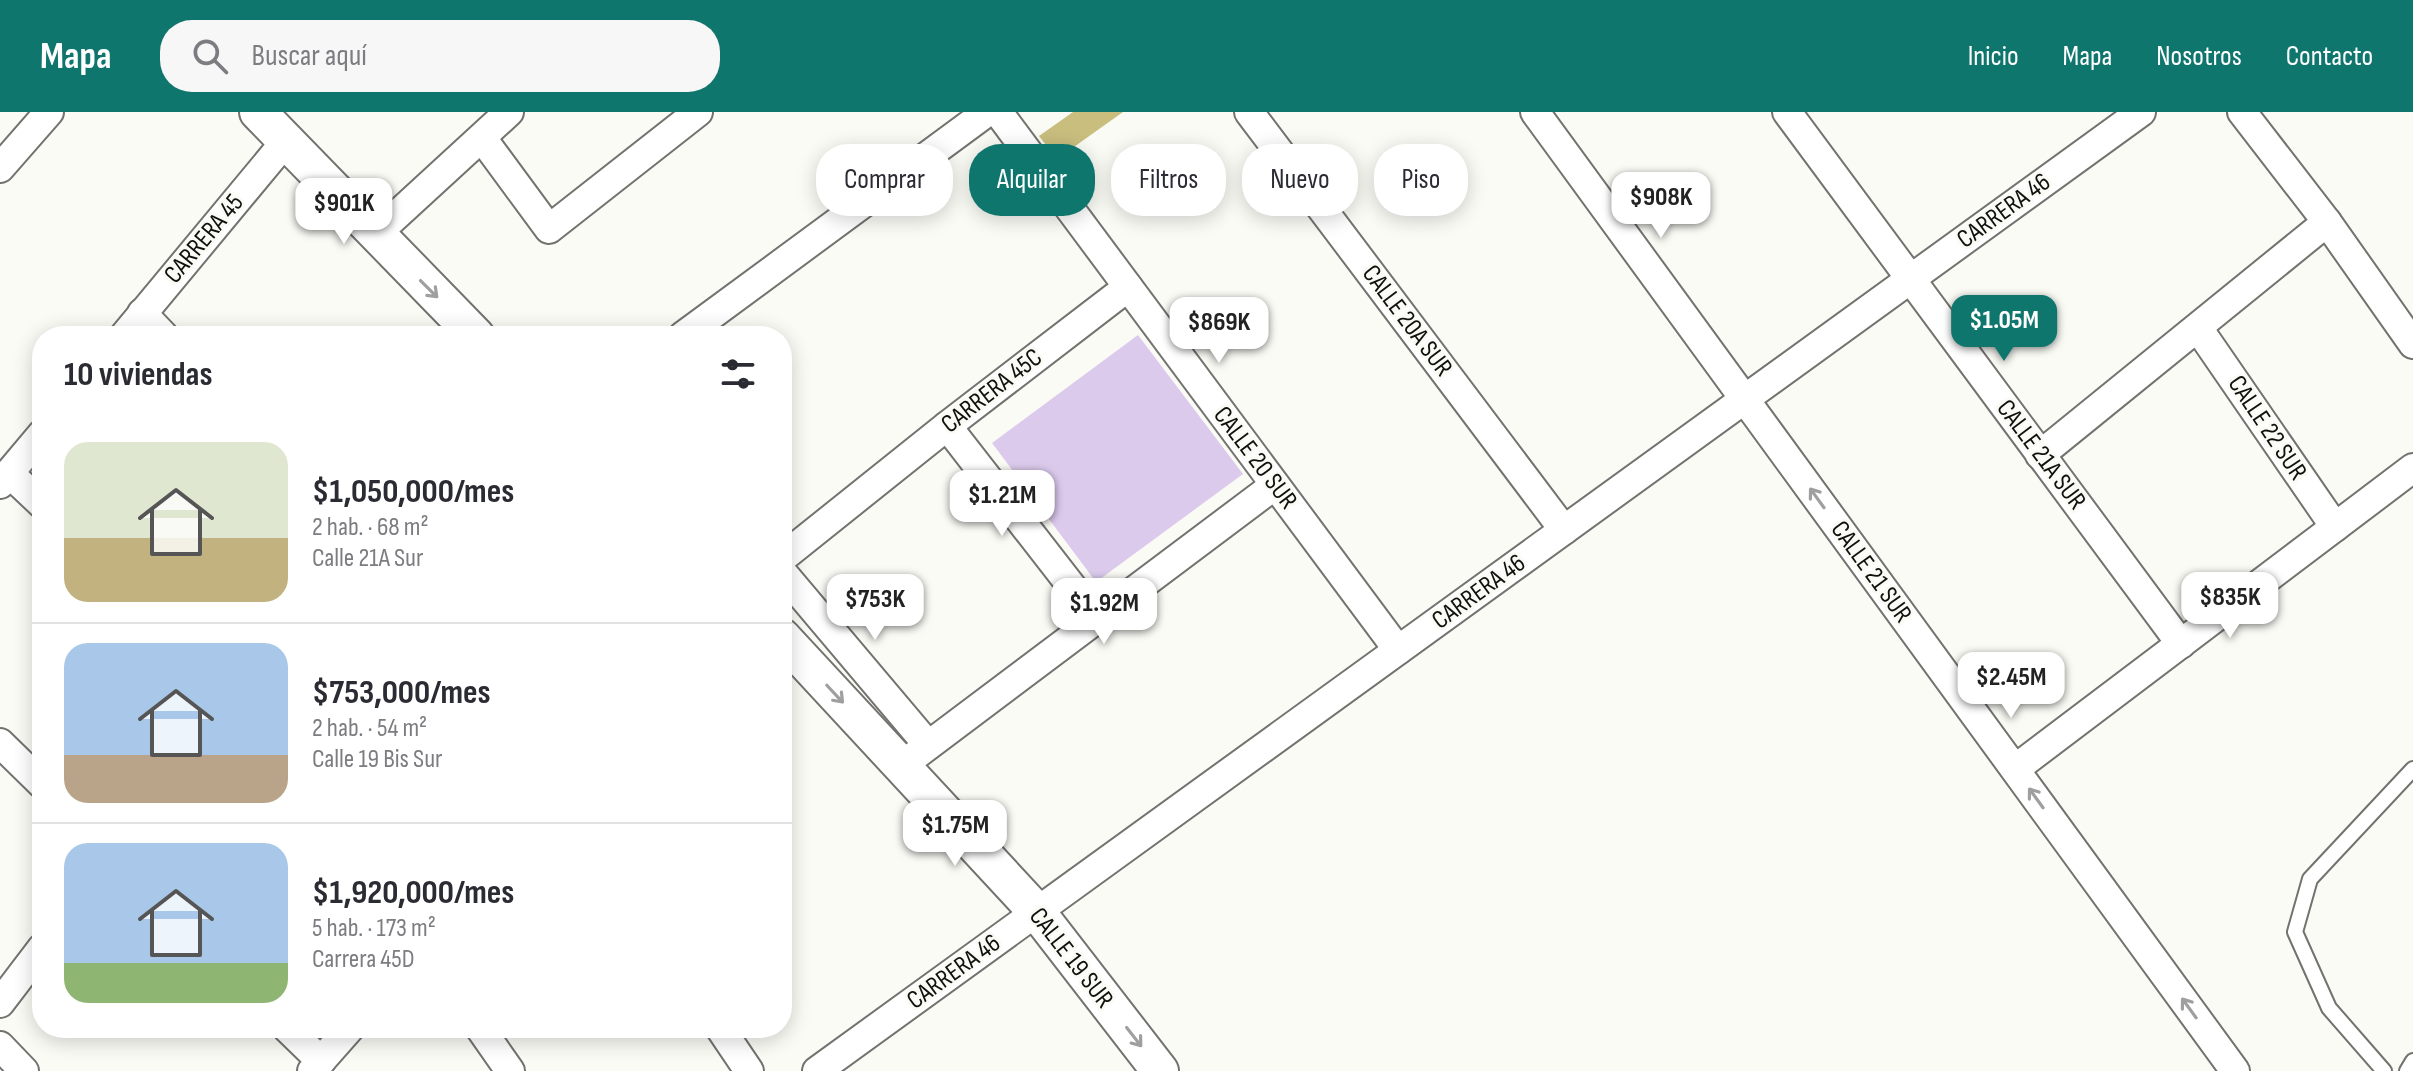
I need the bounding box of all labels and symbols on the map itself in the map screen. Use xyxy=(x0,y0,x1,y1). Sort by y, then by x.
street label: CARRERA 46 xyxy=(1951,167,2057,255)
pin: $908K xyxy=(1605,172,1717,240)
pin: $901K xyxy=(288,178,400,246)
street label: CARRERA 45 xyxy=(158,188,250,290)
street label: CALLE 20A SUR xyxy=(1355,259,1459,383)
one-way arrow xyxy=(419,279,438,298)
pin: $1.05M xyxy=(1939,295,2069,363)
pin: $869K xyxy=(1163,297,1275,365)
street label: CARRERA 45C xyxy=(935,342,1049,440)
street label: CALLE 22 SUR xyxy=(2221,370,2313,486)
street label: CALLE 21A SUR xyxy=(1990,394,2092,516)
street label: CALLE 20 SUR xyxy=(1206,401,1304,515)
pin: $1.21M xyxy=(937,470,1067,538)
one-way arrow xyxy=(1809,487,1825,509)
street label: CALLE 21 SUR xyxy=(1824,515,1918,629)
street label: CARRERA 46 xyxy=(1426,548,1532,636)
pin: $835K xyxy=(2174,572,2286,640)
pin: $753K xyxy=(819,574,931,642)
pin: $1.92M xyxy=(1039,578,1169,646)
pin: $2.45M xyxy=(1946,652,2076,720)
one-way arrow xyxy=(825,684,844,704)
one-way arrow xyxy=(2028,788,2045,809)
pin: $1.75M xyxy=(890,800,1020,868)
street label: CALLE 19 SUR xyxy=(1022,902,1120,1014)
street label: CARRERA 46 xyxy=(901,928,1007,1016)
one-way arrow xyxy=(2181,998,2198,1019)
one-way arrow xyxy=(1125,1026,1142,1048)

